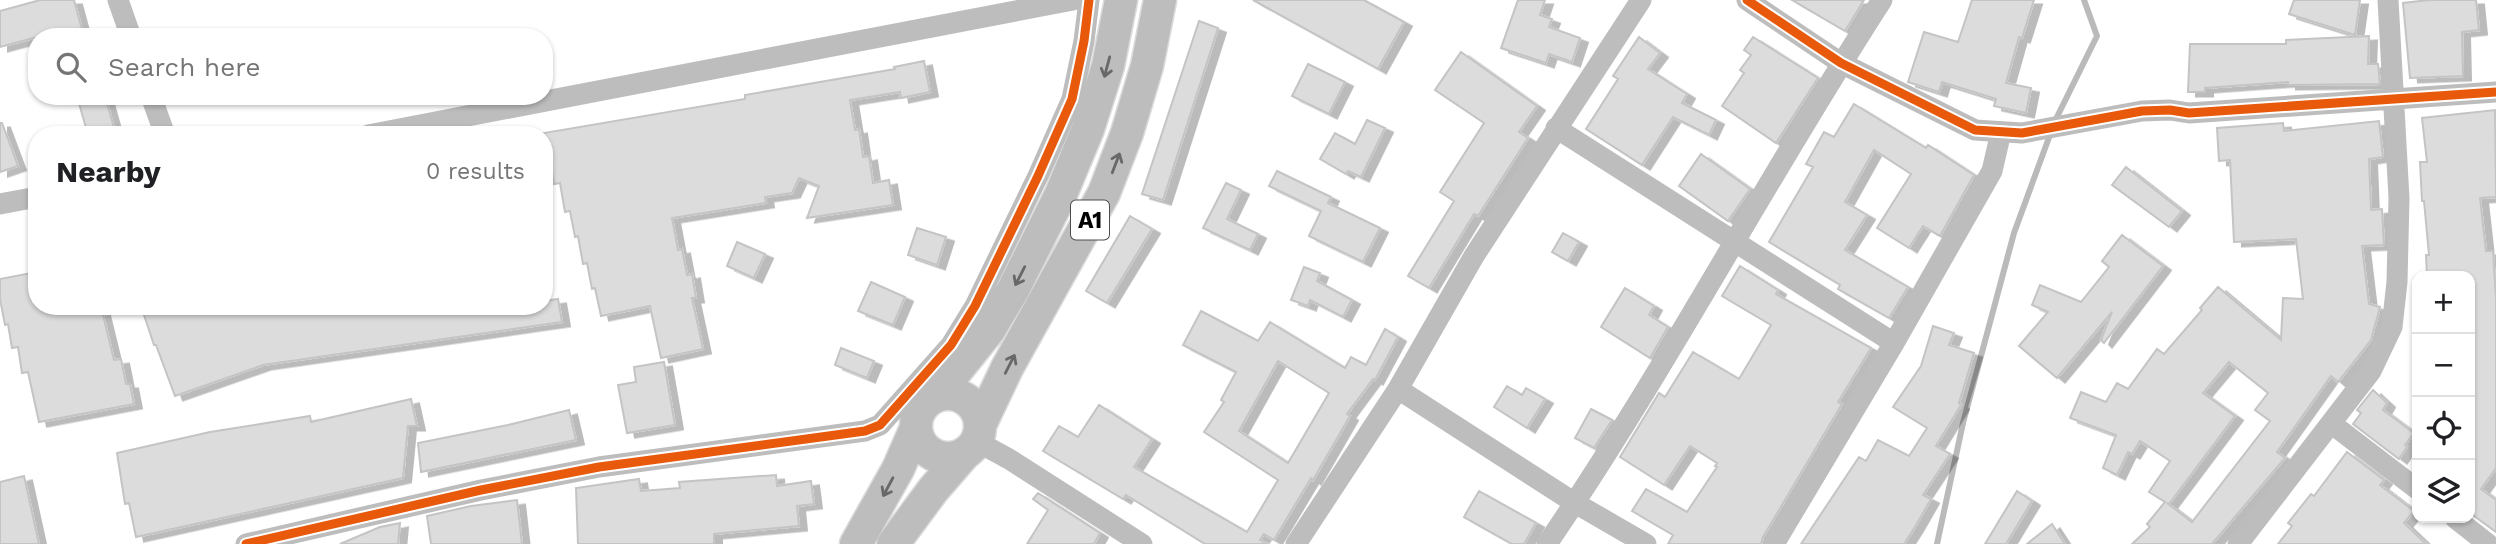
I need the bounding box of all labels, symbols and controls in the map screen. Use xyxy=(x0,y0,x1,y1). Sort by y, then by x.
search box xyxy=(28,28,553,105)
icon: search xyxy=(52,48,90,86)
text: Search here xyxy=(108,52,260,82)
one-way arrow xyxy=(1100,55,1113,78)
one-way arrow xyxy=(1110,152,1123,174)
text: Nearby xyxy=(56,154,161,189)
text: 0 results xyxy=(426,158,525,185)
road number: A1 xyxy=(1071,200,1109,240)
one-way arrow xyxy=(1012,265,1026,286)
map controls xyxy=(2412,271,2475,523)
button: + xyxy=(2412,271,2475,334)
button: − xyxy=(2412,334,2475,397)
one-way arrow xyxy=(1003,354,1017,374)
button: locate xyxy=(2412,397,2475,460)
button: layers xyxy=(2412,460,2475,523)
one-way arrow xyxy=(881,476,895,497)

